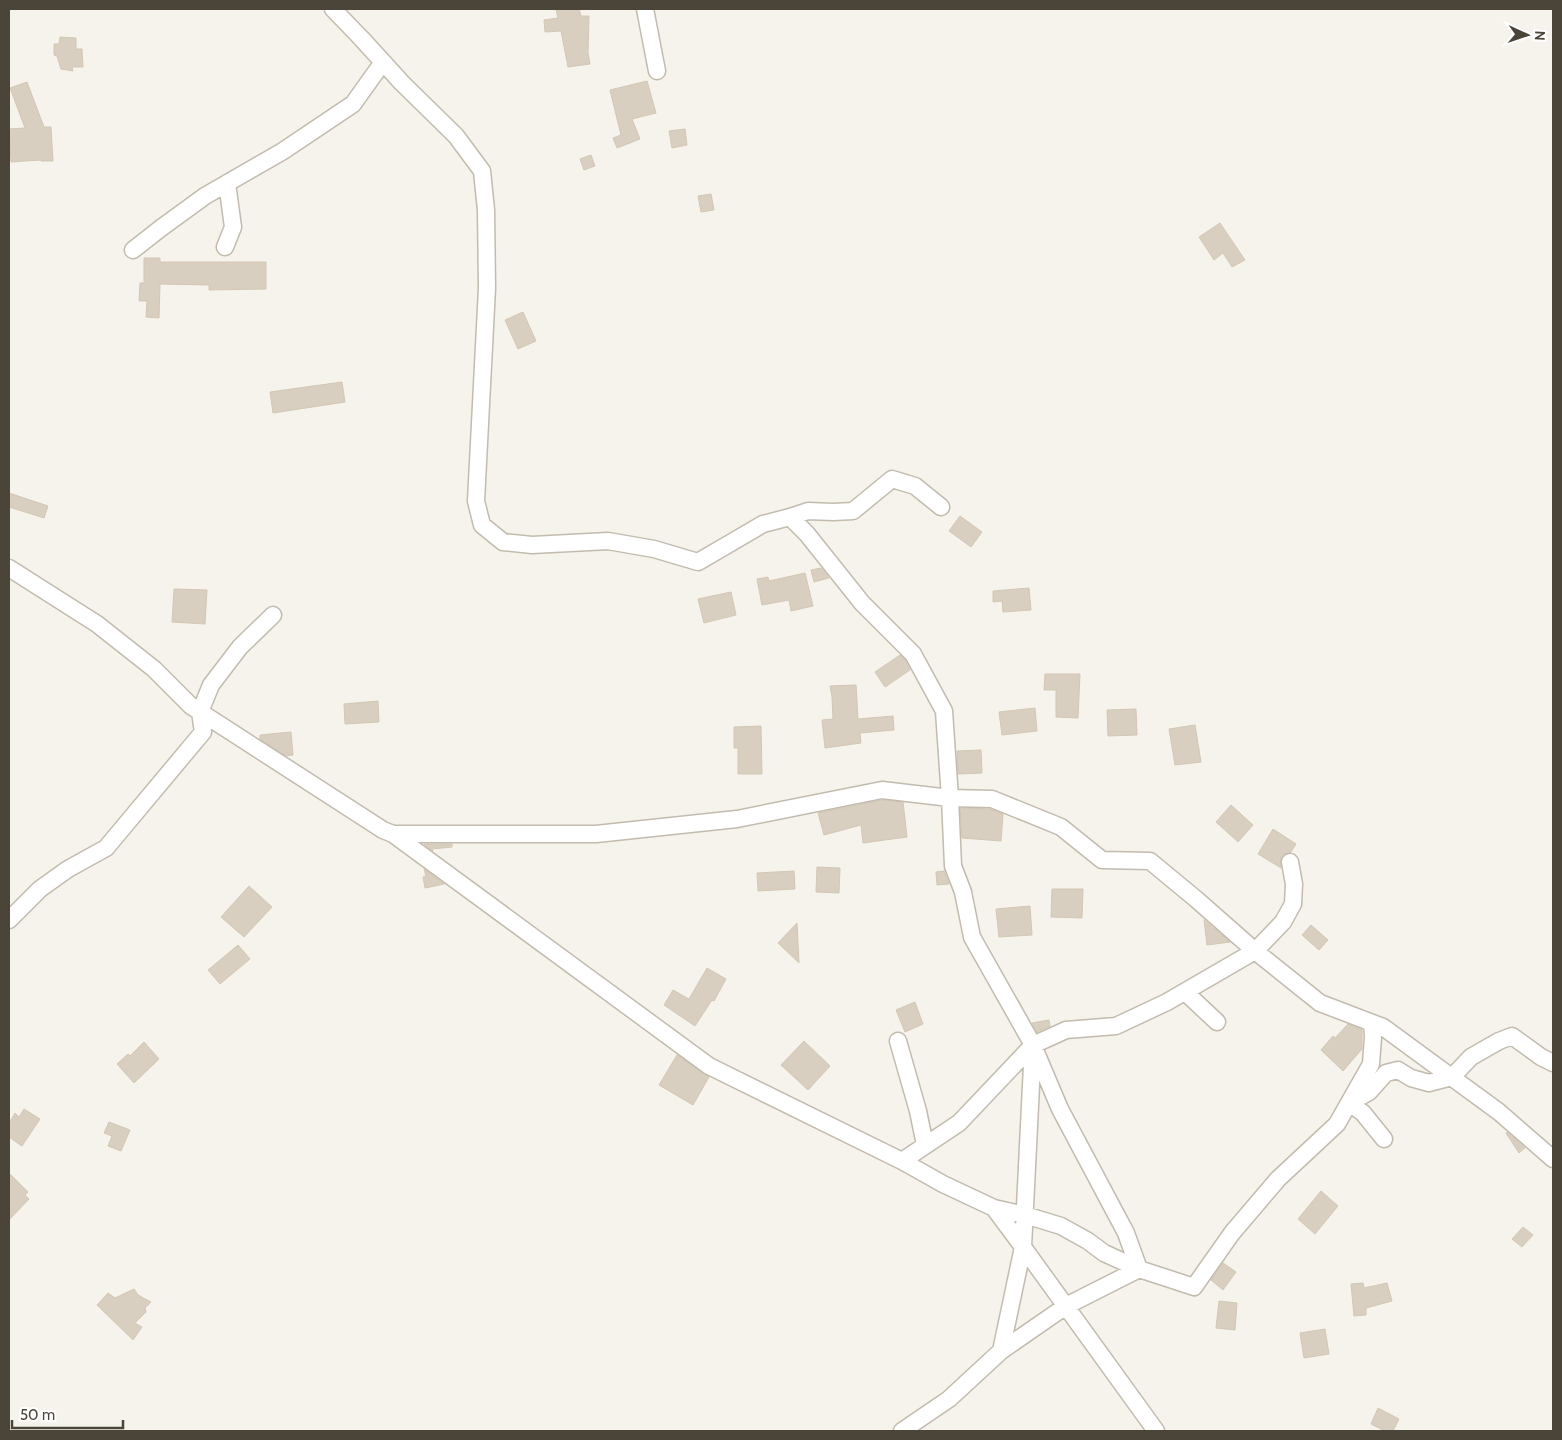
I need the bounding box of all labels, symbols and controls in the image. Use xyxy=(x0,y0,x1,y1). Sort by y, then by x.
north arrow xyxy=(1502,10,1552,60)
text: N xyxy=(1531,30,1549,41)
scale bar xyxy=(12,1398,124,1430)
text: 50 m xyxy=(20,1406,55,1424)

